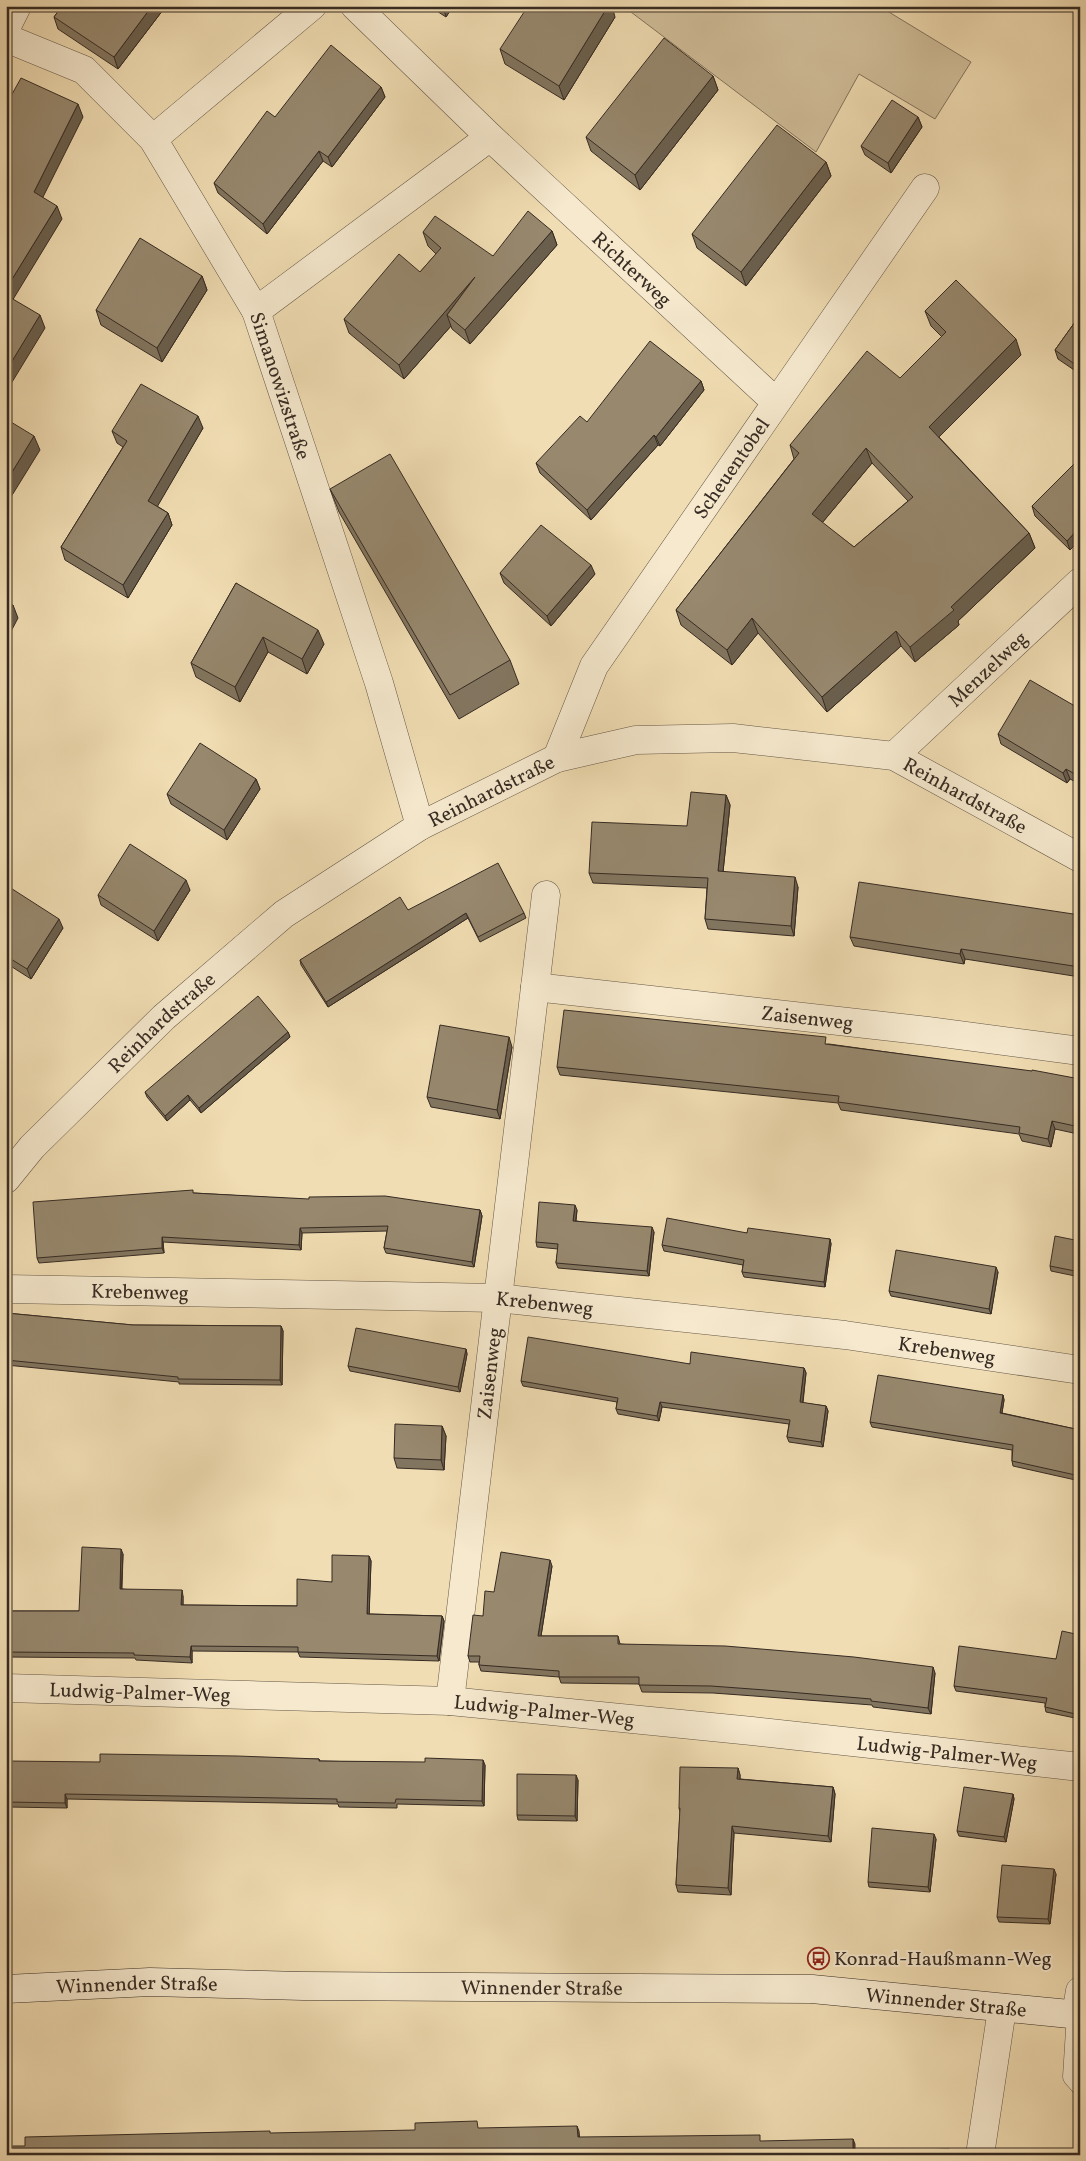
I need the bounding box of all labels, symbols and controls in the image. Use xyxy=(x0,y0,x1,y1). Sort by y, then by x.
street label: Richterweg xyxy=(585,226,677,314)
street label: Simanowizstraße xyxy=(241,309,316,464)
street label: Scheuentobel xyxy=(688,413,778,525)
street label: Menzelweg xyxy=(943,626,1035,714)
street label: Reinhardstraße xyxy=(424,749,560,836)
street label: Reinhardstraße xyxy=(897,751,1031,842)
street label: Reinhardstraße xyxy=(103,967,222,1081)
street label: Zaisenweg xyxy=(759,1000,855,1039)
street label: Krebenweg xyxy=(91,1279,189,1308)
street label: Krebenweg xyxy=(494,1286,595,1324)
street label: Zaisenweg xyxy=(472,1326,510,1421)
street label: Krebenweg xyxy=(896,1331,997,1373)
street label: Ludwig-Palmer-Weg xyxy=(49,1677,231,1711)
street label: Ludwig-Palmer-Weg xyxy=(452,1689,636,1735)
street label: Ludwig-Palmer-Weg xyxy=(855,1731,1039,1778)
bus stop icon: Konrad-Haußmann-Weg xyxy=(806,1946,830,1970)
place label: Konrad-Haußmann-Weg xyxy=(834,1946,1052,1974)
street label: Winnender Straße xyxy=(55,1970,218,2003)
street label: Winnender Straße xyxy=(461,1975,623,2004)
street label: Winnender Straße xyxy=(864,1982,1028,2026)

